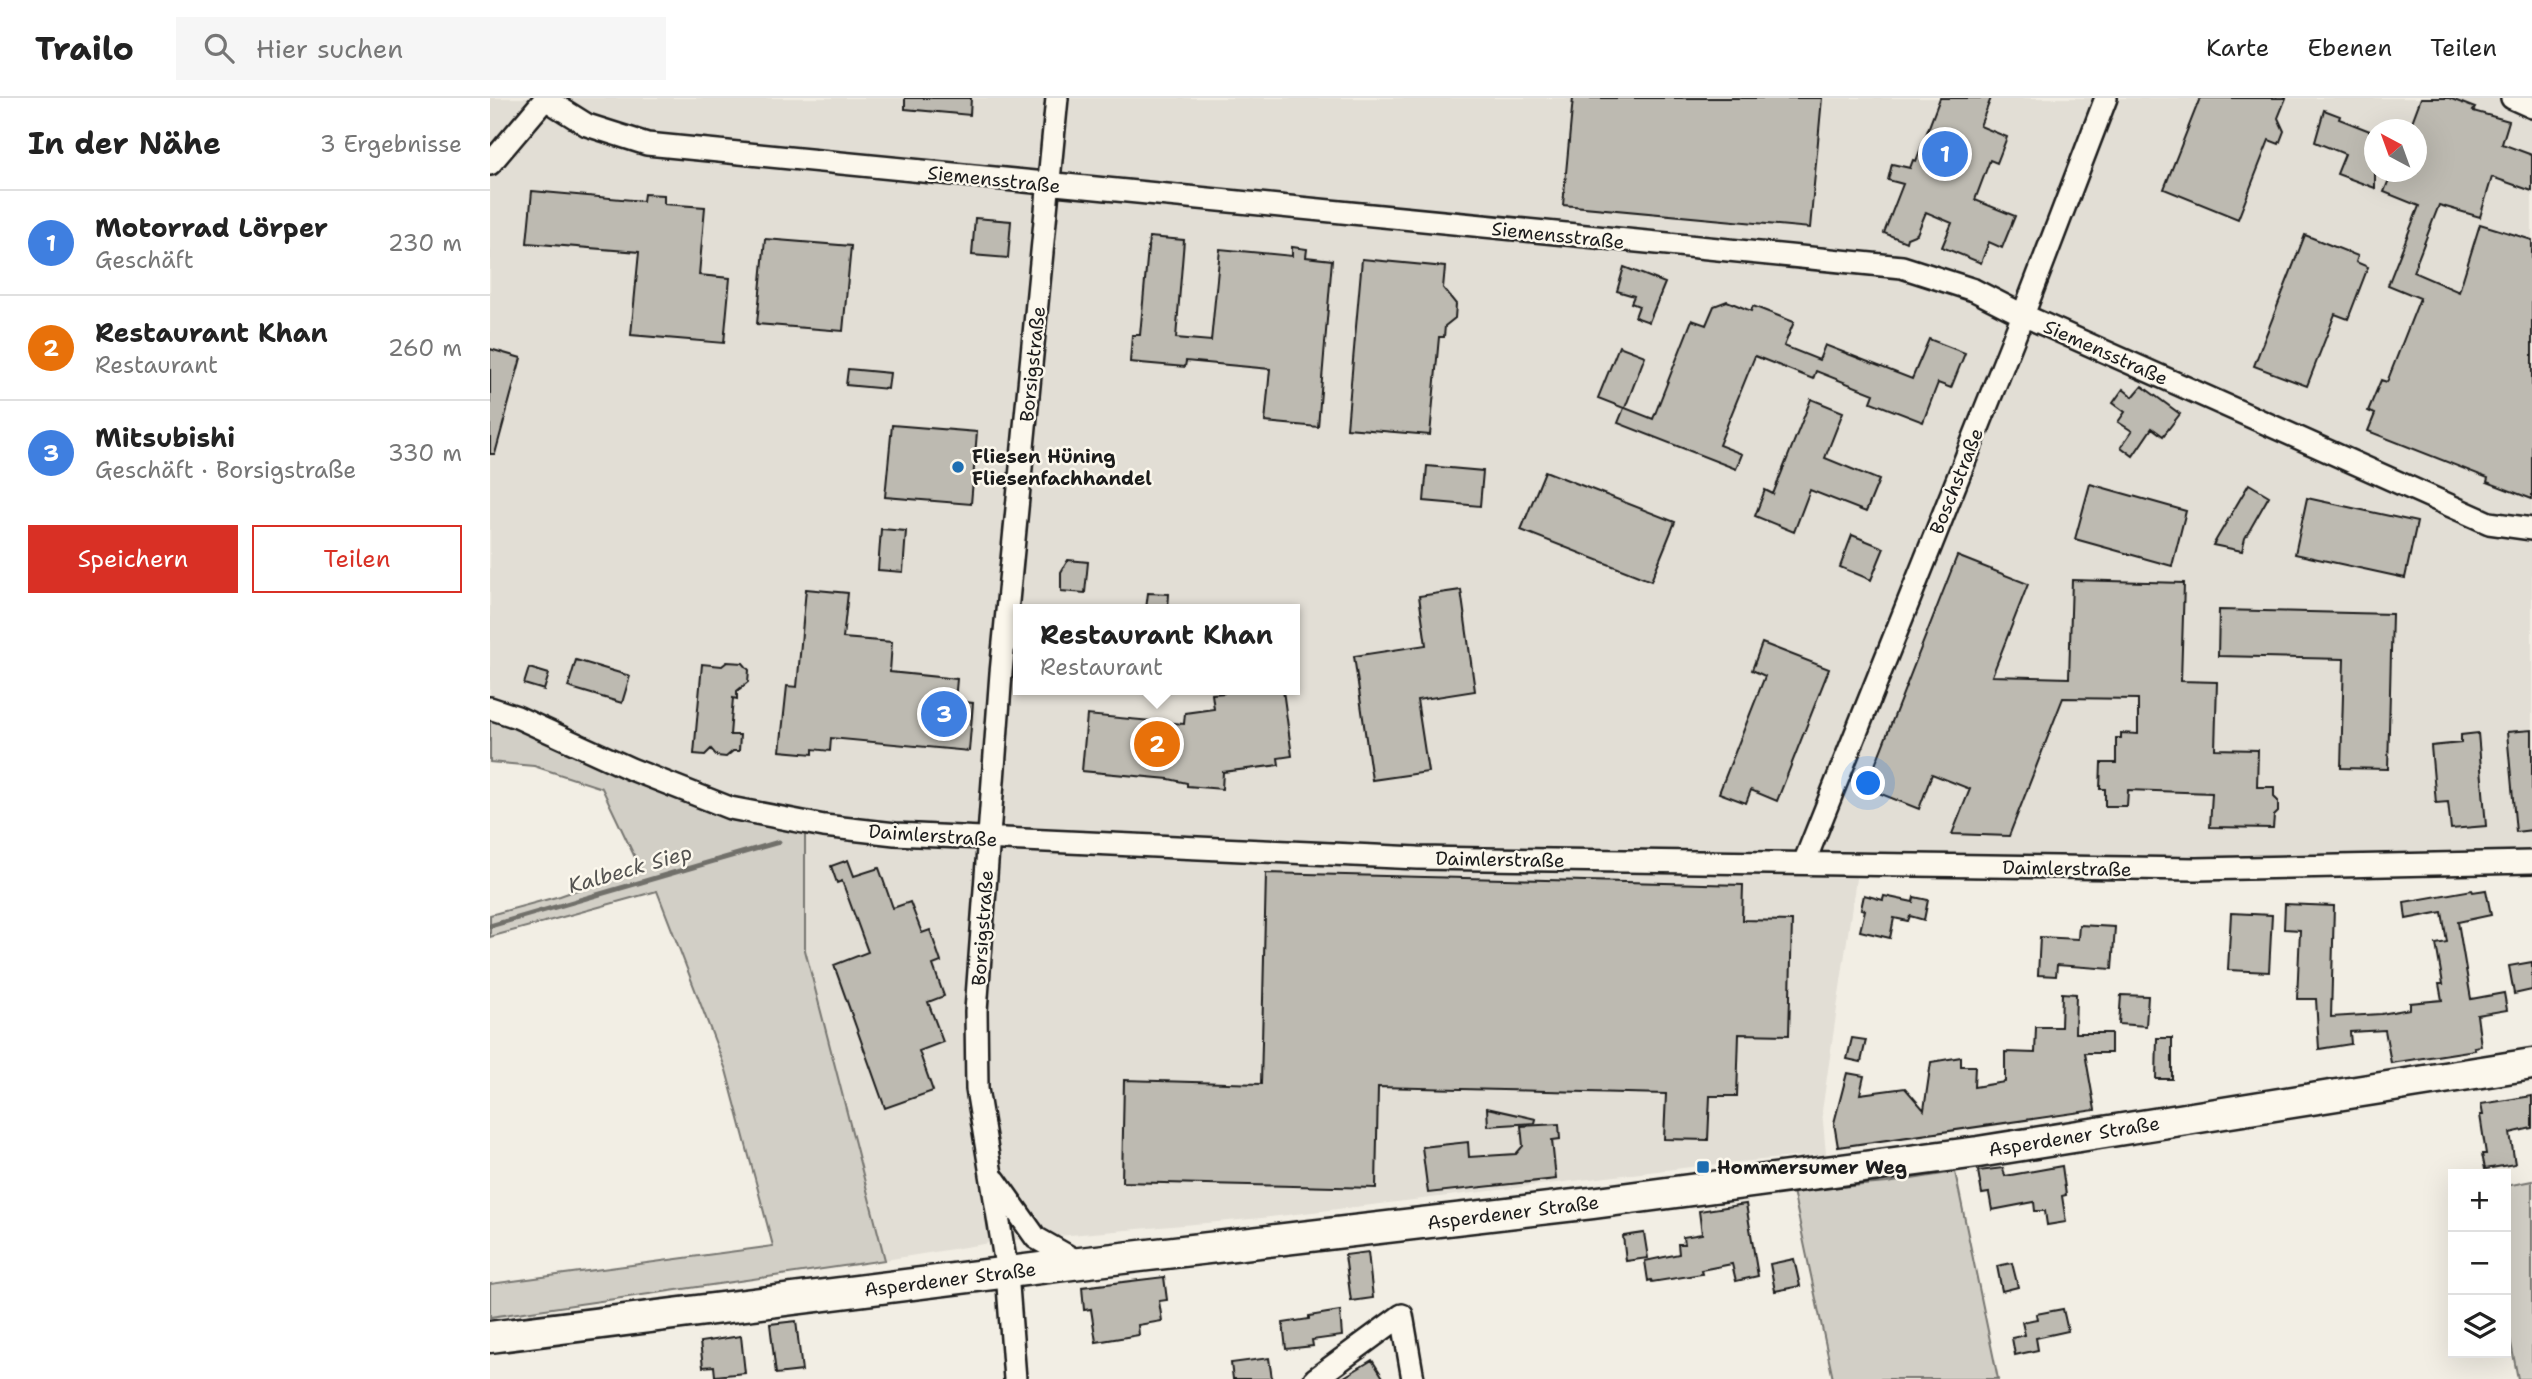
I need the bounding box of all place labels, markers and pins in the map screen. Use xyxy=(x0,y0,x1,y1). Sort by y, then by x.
pin: 1 xyxy=(1922,128,1968,180)
place label: Fliesen Hüning Fliesenfachhandel xyxy=(972,444,1152,491)
marker: Fliesen Hüning Fliesenfachhandel xyxy=(950,459,966,475)
pin: 3 xyxy=(921,688,967,740)
pin: 2 xyxy=(1134,718,1180,770)
place label: Hommersumer Weg xyxy=(1717,1155,1907,1180)
marker: Hommersumer Weg xyxy=(1695,1159,1711,1175)

